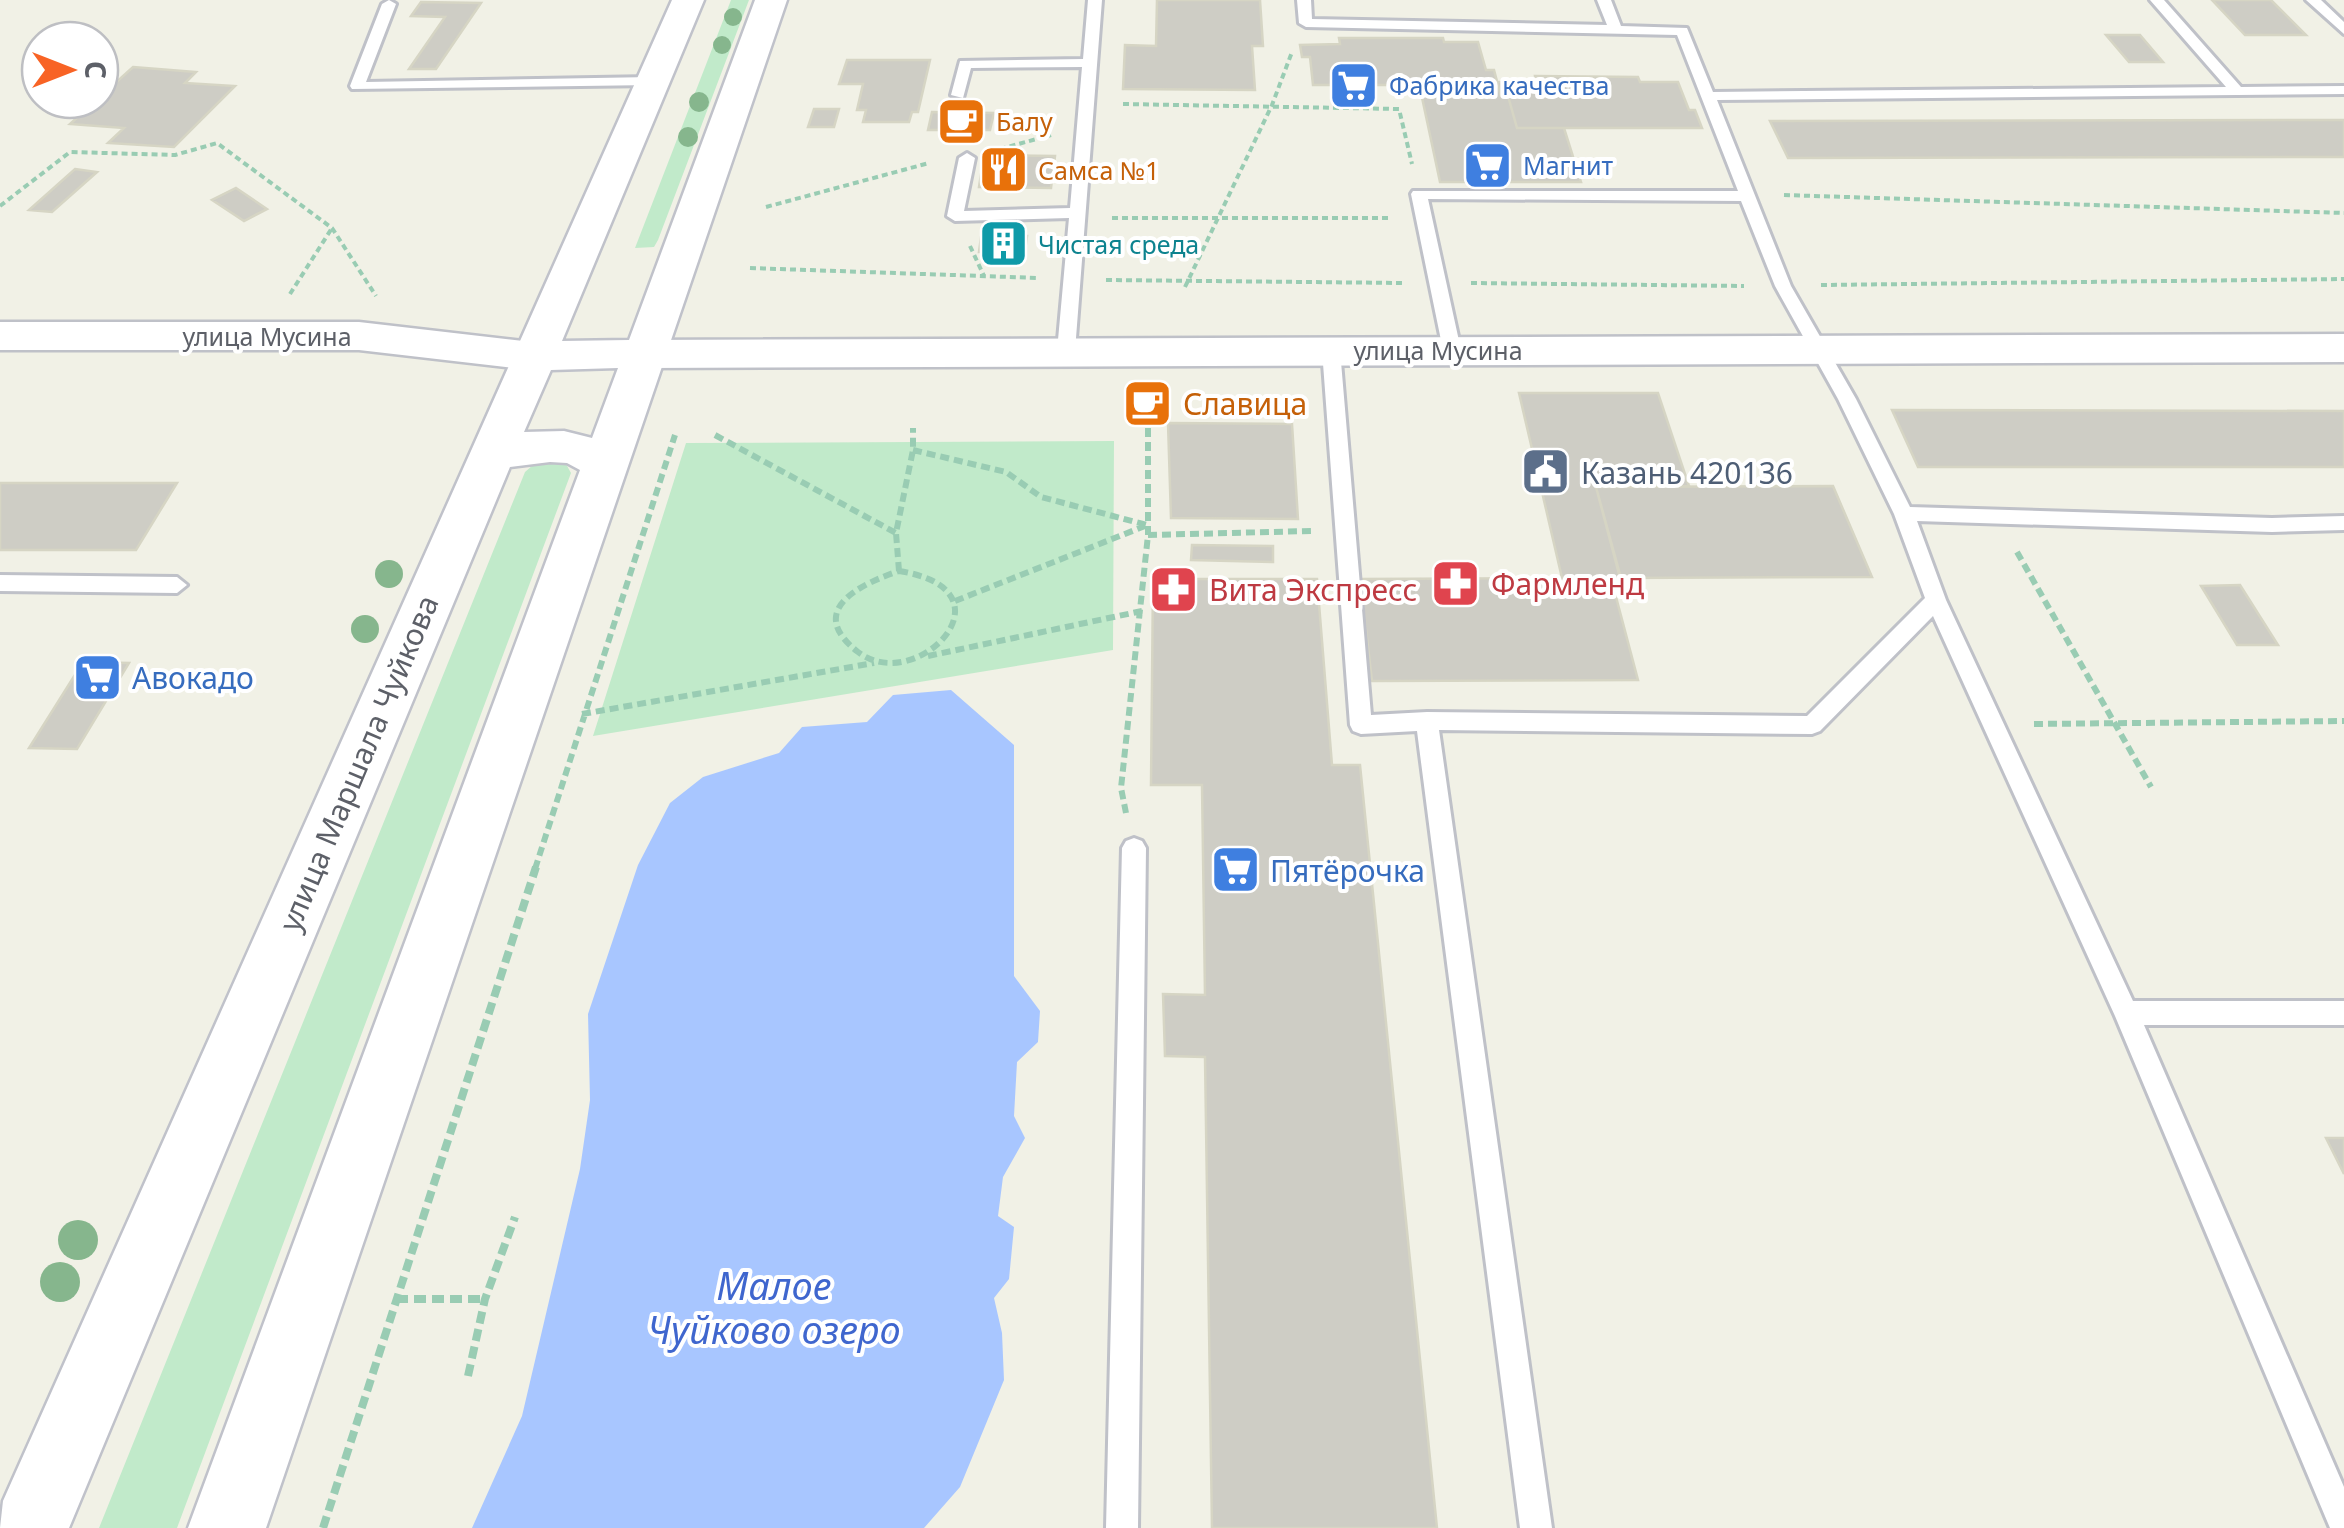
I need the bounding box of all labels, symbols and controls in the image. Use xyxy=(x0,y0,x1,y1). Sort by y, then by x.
north arrow xyxy=(20,20,120,120)
supermarket icon: Фабрика качества xyxy=(1328,59,1380,111)
text: С xyxy=(77,61,115,79)
place label: Фабрика качества xyxy=(1389,68,1609,102)
cafe icon: Балу xyxy=(935,95,987,147)
place label: Балу xyxy=(996,104,1053,138)
supermarket icon: Магнит xyxy=(1462,139,1514,191)
restaurant icon: Самса №1 xyxy=(977,144,1029,196)
place label: Магнит xyxy=(1523,148,1613,182)
place label: Самса №1 xyxy=(1038,153,1160,187)
building icon: Чистая среда xyxy=(977,218,1029,270)
place label: Чистая среда xyxy=(1038,227,1199,261)
street label: улица Мусина xyxy=(182,319,352,353)
street label: улица Мусина xyxy=(1353,333,1523,367)
cafe icon: Славица xyxy=(1122,377,1174,429)
place label: Славица xyxy=(1183,383,1307,424)
public building icon: Казань 420136 xyxy=(1520,446,1572,498)
place label: Казань 420136 xyxy=(1581,452,1793,493)
pharmacy icon: Фармленд xyxy=(1430,557,1482,609)
pharmacy icon: Вита Экспресс xyxy=(1148,563,1200,615)
place label: Фармленд xyxy=(1491,563,1644,604)
place label: Вита Экспресс xyxy=(1209,569,1417,610)
street label: улица Маршала Чуйкова xyxy=(269,589,447,937)
supermarket icon: Авокадо xyxy=(71,651,123,703)
place label: Авокадо xyxy=(132,657,254,698)
supermarket icon: Пятёрочка xyxy=(1209,844,1261,896)
place label: Пятёрочка xyxy=(1270,850,1425,891)
water label: Малое Чуйково озеро xyxy=(647,1259,901,1355)

